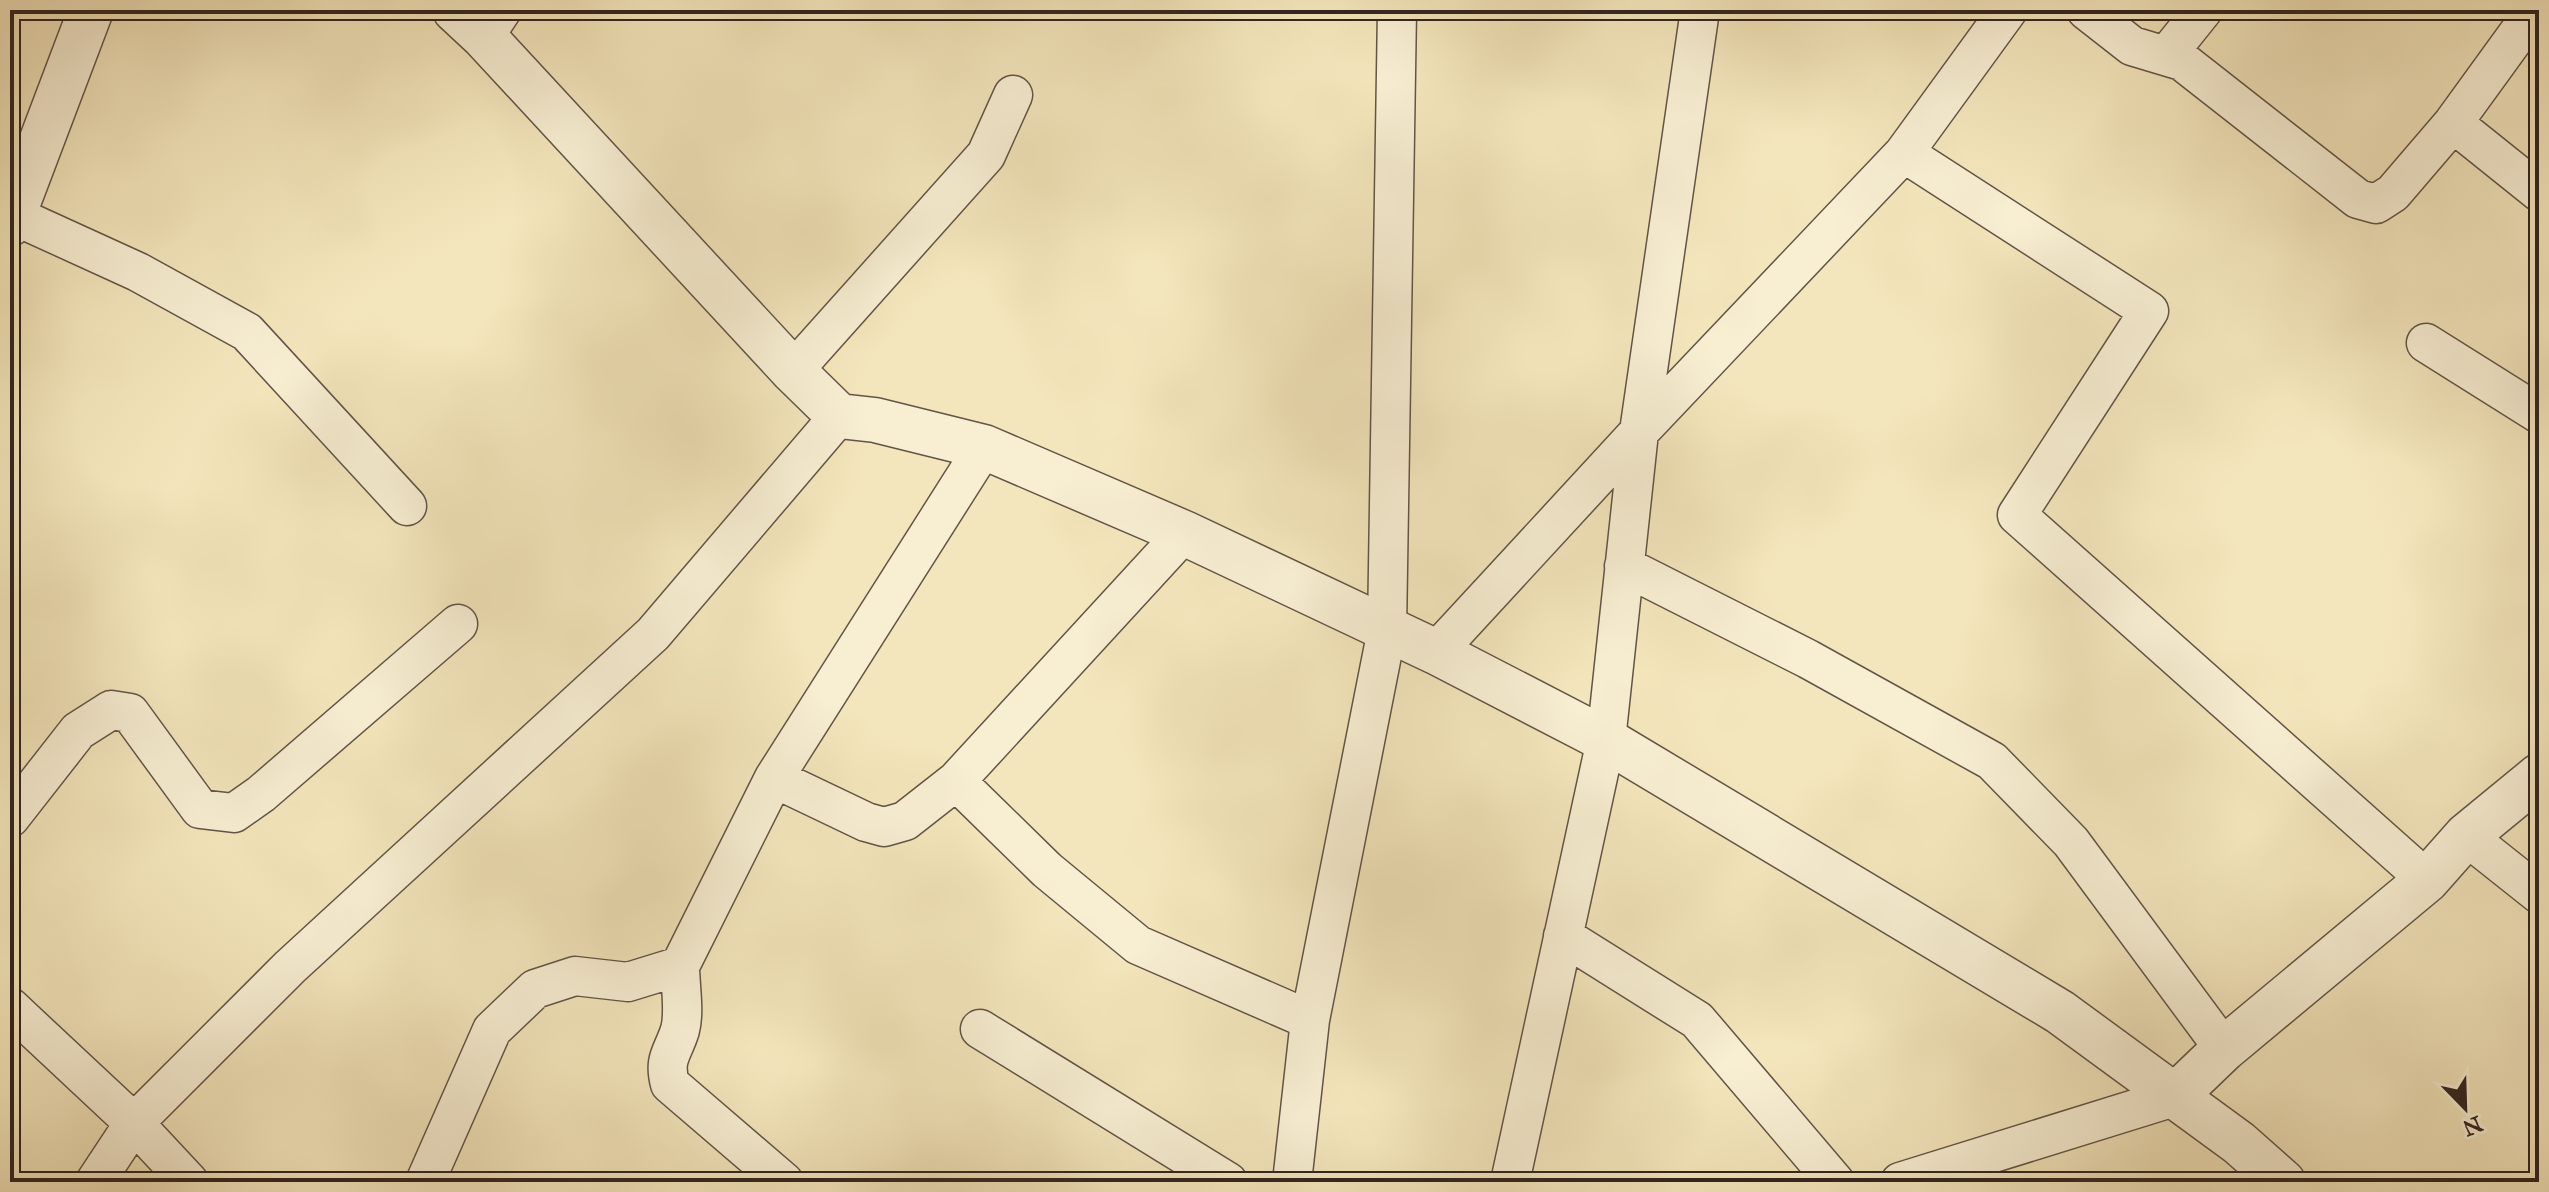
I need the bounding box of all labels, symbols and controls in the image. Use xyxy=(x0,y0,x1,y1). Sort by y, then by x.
north arrow xyxy=(2425,1068,2505,1148)
text: N xyxy=(2458,1110,2486,1142)

